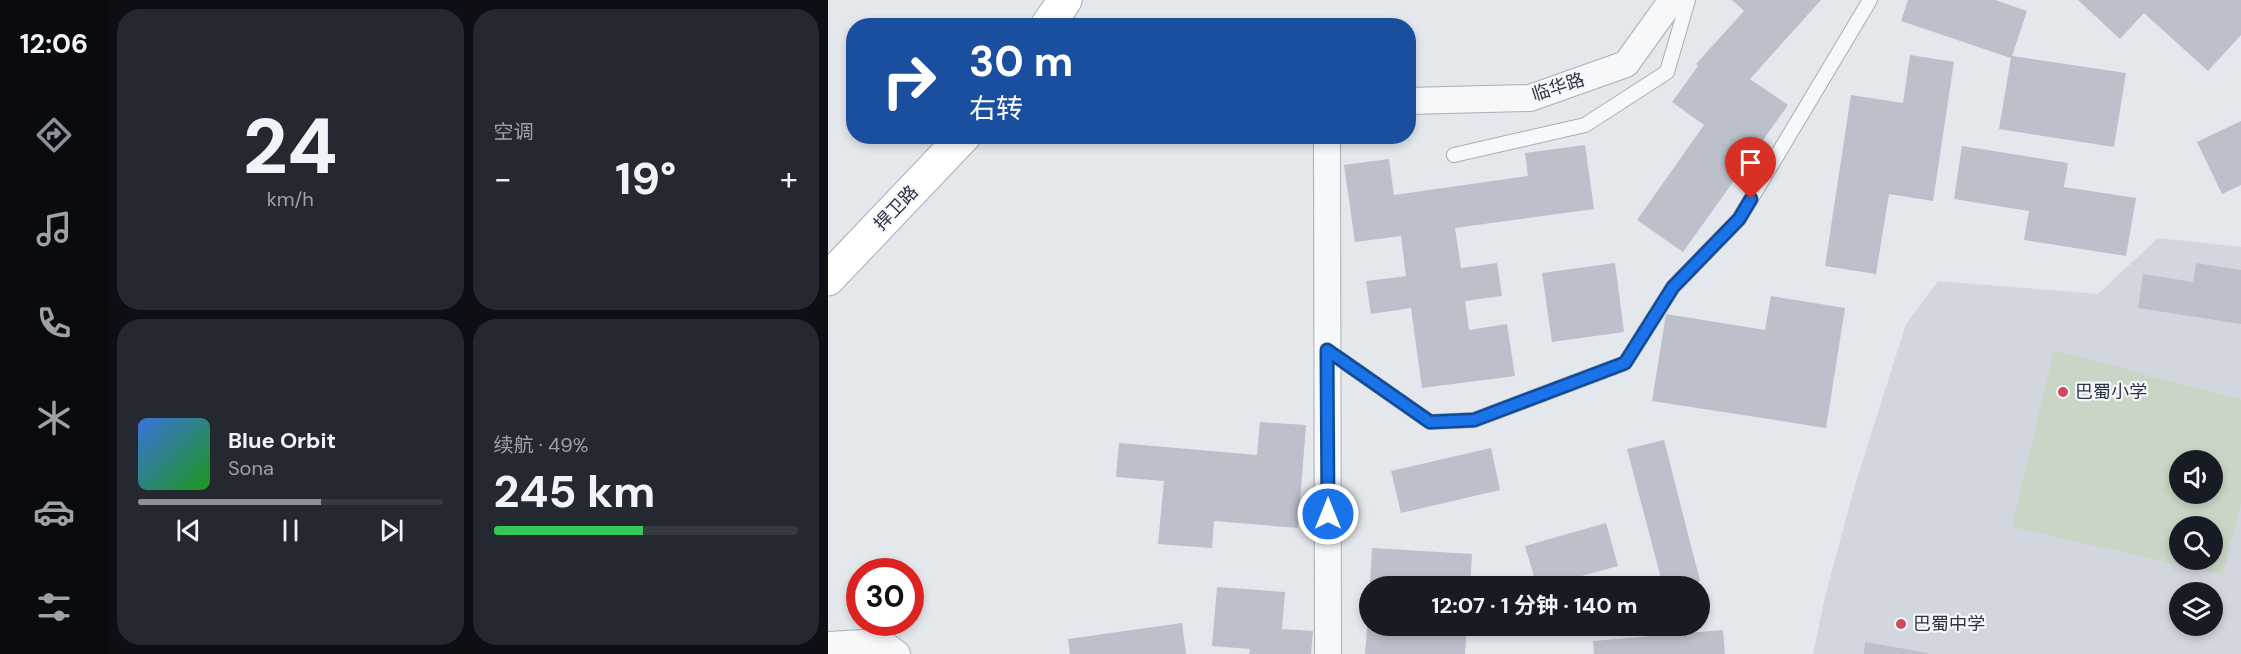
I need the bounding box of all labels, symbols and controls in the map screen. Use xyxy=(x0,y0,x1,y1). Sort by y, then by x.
text: 12:06 xyxy=(20,26,88,61)
text: 30 m xyxy=(969,34,1073,89)
icon: right xyxy=(870,42,948,120)
street label: 临华路 xyxy=(1529,67,1587,107)
text: 右转 xyxy=(969,91,1023,126)
text: 24 xyxy=(243,96,338,197)
icon: directions xyxy=(33,114,75,156)
text: 空调 xyxy=(494,119,534,145)
pin xyxy=(1725,137,1776,199)
icon: arrive xyxy=(1734,146,1767,179)
text: 19° xyxy=(615,149,676,208)
text: − xyxy=(494,157,512,200)
text: + xyxy=(780,157,798,200)
street label: 捍卫路 xyxy=(869,180,923,236)
text: km/h xyxy=(267,186,314,212)
icon: music xyxy=(33,208,75,250)
icon: phone xyxy=(33,302,75,344)
place label: 巴蜀小学 xyxy=(2075,380,2147,404)
marker: 巴蜀小学 xyxy=(2056,385,2070,399)
icon: climate xyxy=(33,397,75,439)
text: Blue Orbit xyxy=(228,426,336,455)
text: 续航 · 49% xyxy=(494,432,589,458)
map controls xyxy=(2169,450,2223,636)
button: sound xyxy=(2169,450,2223,504)
text: Sona xyxy=(228,455,274,481)
text: 245 km xyxy=(494,462,655,521)
position arrow xyxy=(1296,482,1360,546)
icon: car xyxy=(33,491,75,533)
icon: previous xyxy=(172,514,205,547)
icon: pause xyxy=(274,514,307,547)
icon: next xyxy=(375,514,408,547)
button: search xyxy=(2169,516,2223,570)
speed limit sign: 30 xyxy=(846,558,924,636)
button: layers xyxy=(2169,582,2223,636)
icon: filters xyxy=(33,586,75,628)
text: 12:07 · 1 分钟 · 140 m xyxy=(1431,591,1638,620)
place label: 巴蜀中学 xyxy=(1913,612,1985,636)
marker: 巴蜀中学 xyxy=(1894,617,1908,631)

